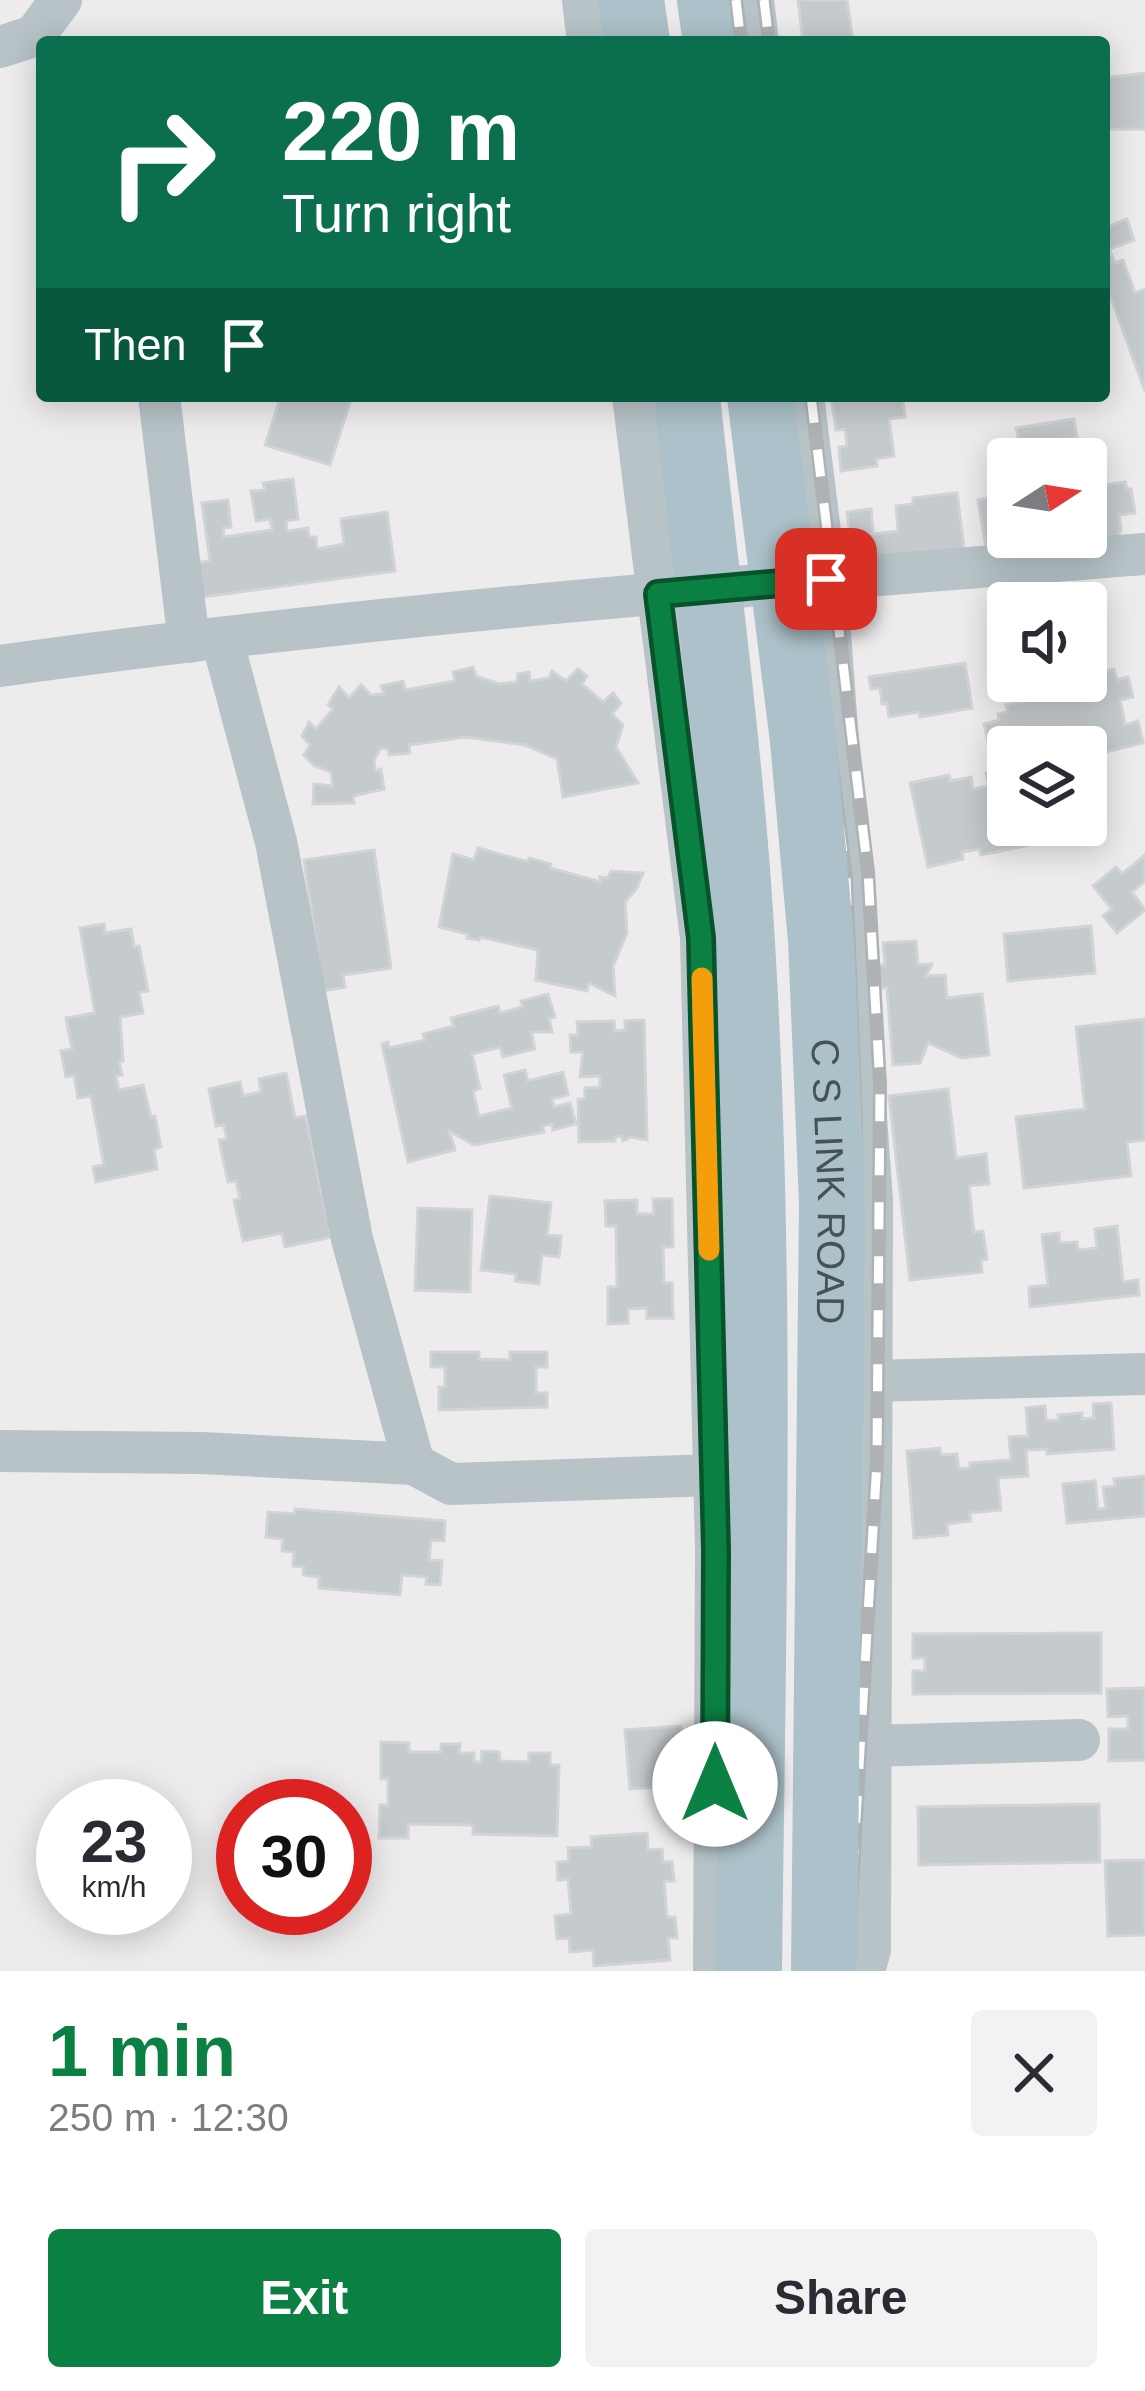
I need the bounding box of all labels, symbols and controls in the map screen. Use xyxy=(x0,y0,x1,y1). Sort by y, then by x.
icon: right xyxy=(84,84,240,240)
text: 220 m xyxy=(282,84,520,178)
text: Turn right xyxy=(282,183,511,243)
icon: arrive xyxy=(211,312,277,378)
text: Then xyxy=(84,319,187,370)
north arrow xyxy=(987,438,1107,558)
map controls xyxy=(987,438,1107,846)
pin xyxy=(775,528,877,630)
icon: arrive xyxy=(793,546,859,612)
button: sound xyxy=(987,582,1107,702)
button: layers xyxy=(987,726,1107,846)
street label: C S LINK ROAD xyxy=(803,1037,853,1325)
position arrow xyxy=(652,1721,778,1847)
speed limit sign: 30 xyxy=(216,1779,372,1935)
text: 23 xyxy=(81,1808,147,1875)
text: km/h xyxy=(81,1870,147,1903)
button: close xyxy=(971,2010,1097,2136)
text: 1 min xyxy=(48,2011,236,2091)
text: 250 m · 12:30 xyxy=(48,2096,289,2139)
button: Exit xyxy=(48,2229,561,2367)
button: Share xyxy=(585,2229,1097,2367)

